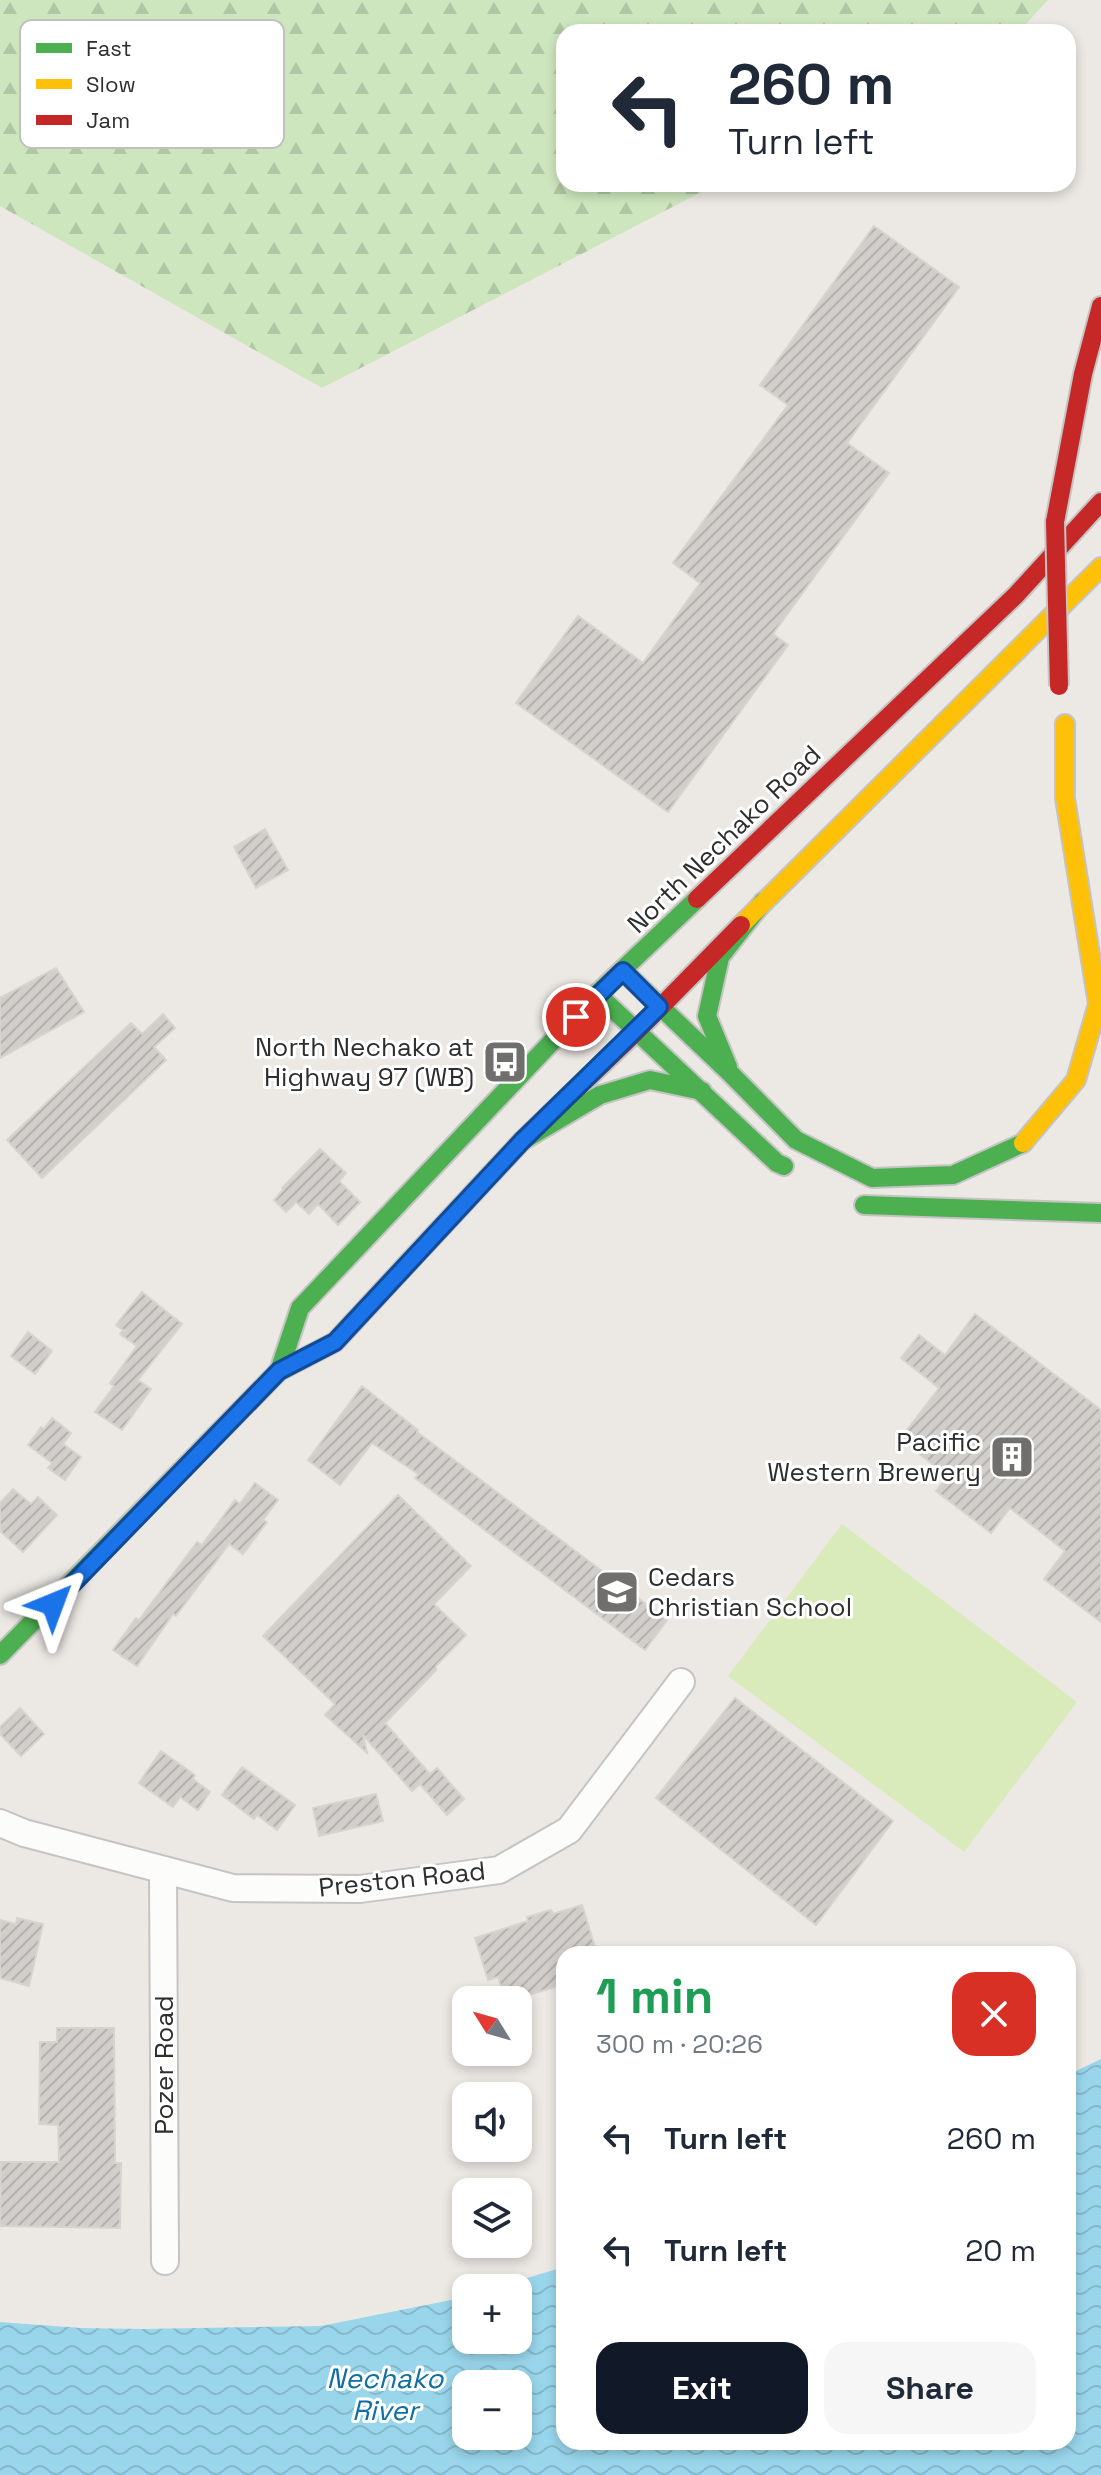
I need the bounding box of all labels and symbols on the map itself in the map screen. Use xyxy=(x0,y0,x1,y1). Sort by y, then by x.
legend xyxy=(20,20,284,148)
text: Fast xyxy=(86,34,132,62)
text: Slow xyxy=(86,70,136,98)
text: Jam xyxy=(86,106,130,134)
street label: North Nechako Road xyxy=(620,738,828,940)
pin xyxy=(542,983,610,1051)
place label: North Nechako at Highway 97 (WB) xyxy=(255,1030,474,1094)
bus stop icon: North Nechako at Highway 97 (WB) xyxy=(481,1038,529,1086)
place label: Pacific Western Brewery xyxy=(767,1425,981,1489)
building icon: Pacific Western Brewery xyxy=(988,1433,1036,1481)
place label: Cedars Christian School xyxy=(648,1560,852,1624)
position arrow xyxy=(11,1562,95,1646)
school or university icon: Cedars Christian School xyxy=(593,1568,641,1616)
street label: Preston Road xyxy=(317,1853,487,1905)
north arrow xyxy=(452,1986,532,2066)
street label: Pozer Road xyxy=(147,1995,181,2135)
water label: Nechako River xyxy=(327,2360,444,2428)

